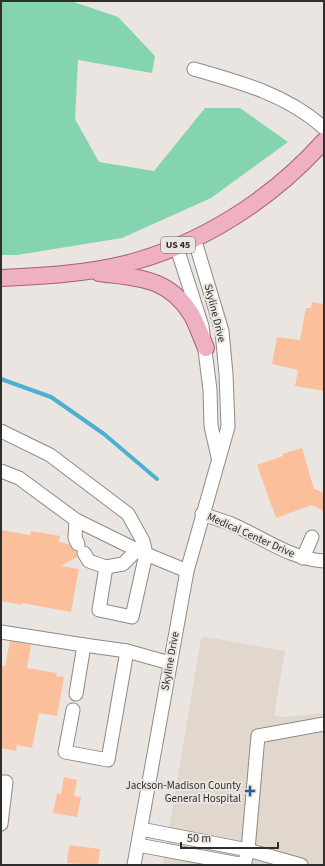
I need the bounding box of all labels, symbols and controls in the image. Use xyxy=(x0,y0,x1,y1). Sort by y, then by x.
road number: US 45 xyxy=(161,237,195,253)
street label: Skyline Drive xyxy=(201,282,230,344)
street label: Medical Center Drive xyxy=(205,509,298,561)
street label: Skyline Drive xyxy=(157,630,183,692)
place label: Jackson-Madison County General Hospital xyxy=(125,778,241,806)
marker: Jackson-Madison County General Hospital xyxy=(244,785,256,797)
scale bar xyxy=(181,824,278,850)
text: 50 m xyxy=(187,830,211,847)

